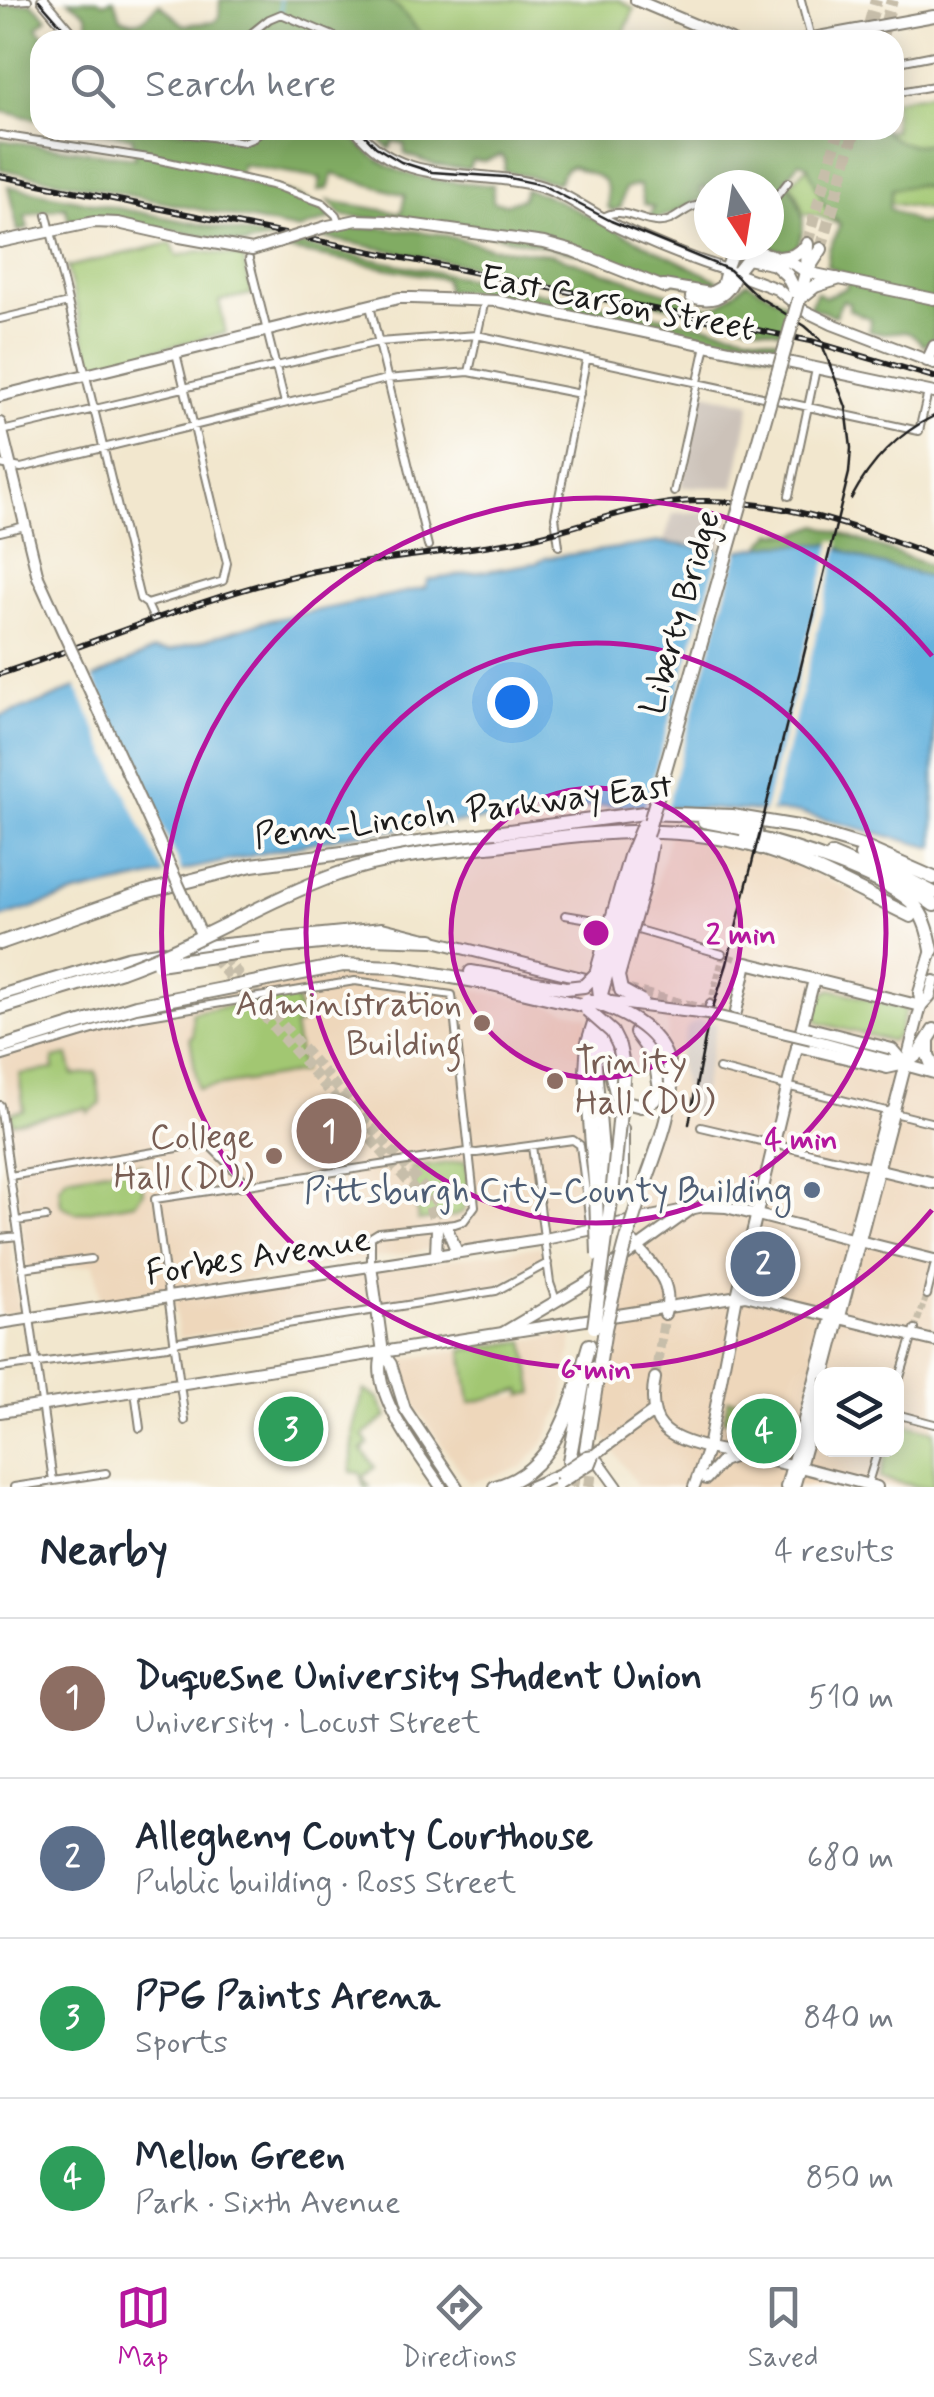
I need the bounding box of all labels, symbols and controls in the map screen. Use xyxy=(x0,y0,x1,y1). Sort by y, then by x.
search box xyxy=(30,30,904,140)
icon: search xyxy=(65,58,120,113)
text: Search here xyxy=(145,61,336,110)
north arrow xyxy=(694,170,784,260)
street label: East Carson Street xyxy=(476,255,759,353)
street label: Liberty Bridge xyxy=(630,505,732,720)
your location xyxy=(487,677,538,728)
street label: Penn-Lincoln Parkway East xyxy=(252,764,675,860)
centre of rings xyxy=(578,915,614,951)
text: 2 min xyxy=(706,916,776,955)
place label: Administration Building xyxy=(235,982,462,1072)
marker: Administration Building xyxy=(471,1012,493,1034)
place label: Trinity Hall (DU) xyxy=(575,1040,715,1126)
marker: Trinity Hall (DU) xyxy=(544,1070,566,1092)
pin: 1 xyxy=(296,1094,362,1168)
place label: College Hall (DU) xyxy=(114,1115,254,1201)
text: 4 min xyxy=(764,1121,838,1160)
marker: College Hall (DU) xyxy=(263,1145,285,1167)
place label: Pittsburgh City-County Building xyxy=(304,1169,792,1218)
marker: Pittsburgh City-County Building xyxy=(801,1179,823,1201)
street label: Forbes Avenue xyxy=(143,1217,374,1297)
pin: 2 xyxy=(730,1226,796,1302)
text: 6 min xyxy=(560,1351,632,1390)
map controls xyxy=(814,1367,904,1457)
button: layers xyxy=(814,1367,904,1457)
pin: 3 xyxy=(258,1392,324,1466)
pin: 4 xyxy=(732,1394,796,1468)
text: Nearby xyxy=(40,1525,168,1580)
text: 4 results xyxy=(774,1531,894,1573)
text: Duquesne University Student Union xyxy=(135,1653,702,1702)
text: 1 xyxy=(65,1677,80,1719)
text: 510 m xyxy=(808,1677,894,1719)
text: University · Locust Street xyxy=(135,1702,480,1744)
text: Allegheny County Courthouse xyxy=(135,1813,593,1862)
text: 2 xyxy=(65,1837,80,1879)
text: 680 m xyxy=(807,1837,894,1879)
text: Public building · Ross Street xyxy=(135,1862,516,1904)
text: PPG Paints Arena xyxy=(135,1973,440,2022)
text: 3 xyxy=(65,1997,80,2039)
text: 840 m xyxy=(803,1997,894,2039)
text: Sports xyxy=(135,2022,228,2064)
text: Mellon Green xyxy=(135,2133,345,2182)
text: 4 xyxy=(63,2157,82,2199)
text: 850 m xyxy=(806,2157,894,2199)
text: Park · Sixth Avenue xyxy=(135,2182,400,2224)
tab: Map xyxy=(116,2280,171,2377)
tab: Directions xyxy=(402,2280,517,2377)
tab: Saved xyxy=(748,2280,818,2377)

